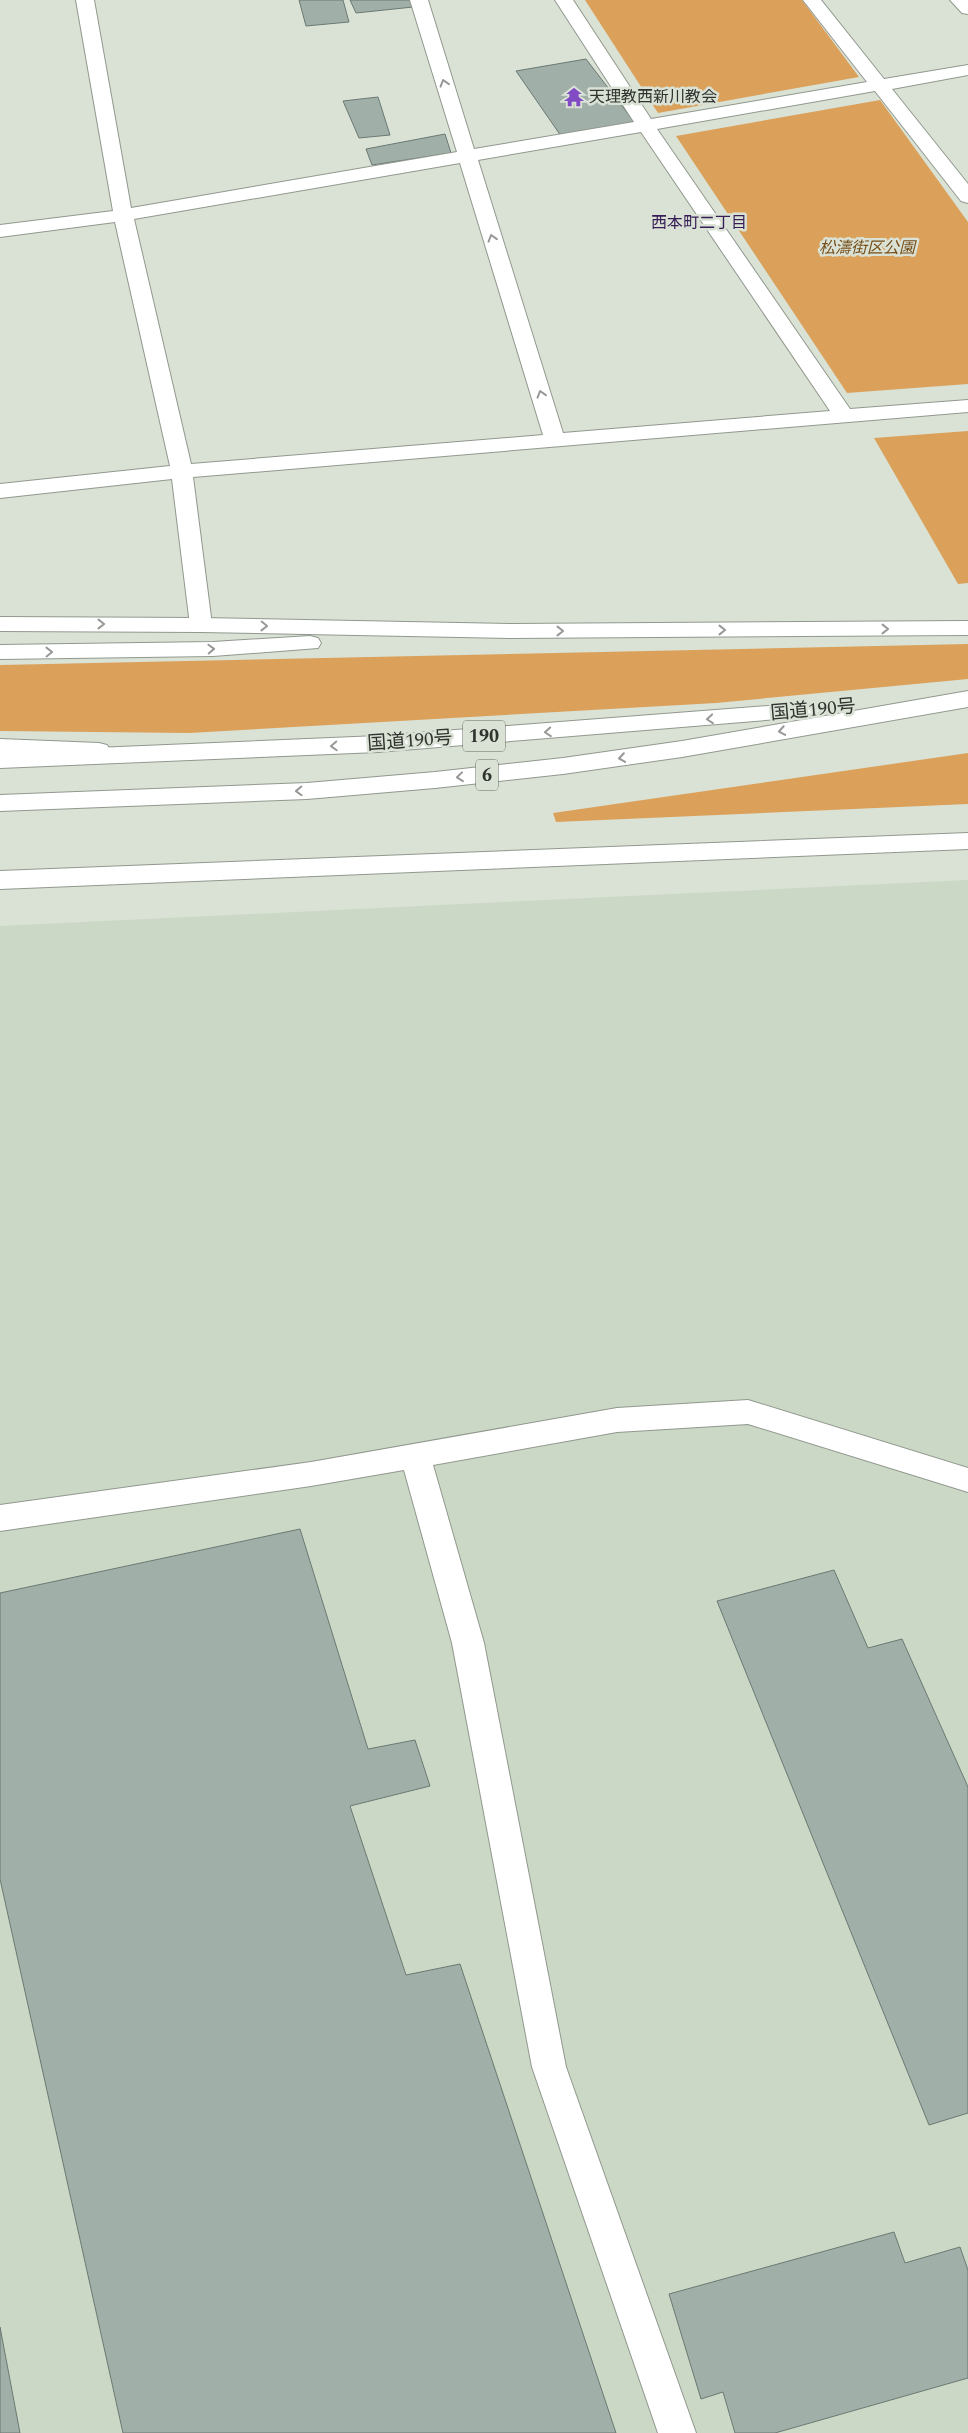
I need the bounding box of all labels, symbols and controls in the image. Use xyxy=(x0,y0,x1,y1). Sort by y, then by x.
one-way arrow xyxy=(440,80,450,88)
place label: 天理教西新川教会 xyxy=(589,85,717,109)
temple icon: 天理教西新川教会 xyxy=(563,86,585,108)
district label: 西本町二丁目 xyxy=(651,211,747,235)
one-way arrow xyxy=(488,235,498,243)
park label: 松濤街区公園 xyxy=(819,236,917,260)
one-way arrow xyxy=(536,390,546,398)
one-way arrow xyxy=(98,619,105,629)
one-way arrow xyxy=(260,621,268,631)
one-way arrow xyxy=(882,624,889,634)
one-way arrow xyxy=(719,625,727,635)
one-way arrow xyxy=(556,626,564,636)
one-way arrow xyxy=(208,644,215,654)
one-way arrow xyxy=(45,647,53,657)
street label: 国道190号 xyxy=(769,692,857,728)
one-way arrow xyxy=(706,713,714,724)
road number: 190 xyxy=(463,720,505,751)
street label: 国道190号 xyxy=(366,724,454,758)
one-way arrow xyxy=(544,726,552,737)
one-way arrow xyxy=(778,726,786,736)
one-way arrow xyxy=(329,740,337,751)
one-way arrow xyxy=(617,752,626,762)
road number: 6 xyxy=(476,760,498,790)
one-way arrow xyxy=(456,771,464,782)
one-way arrow xyxy=(294,786,302,797)

